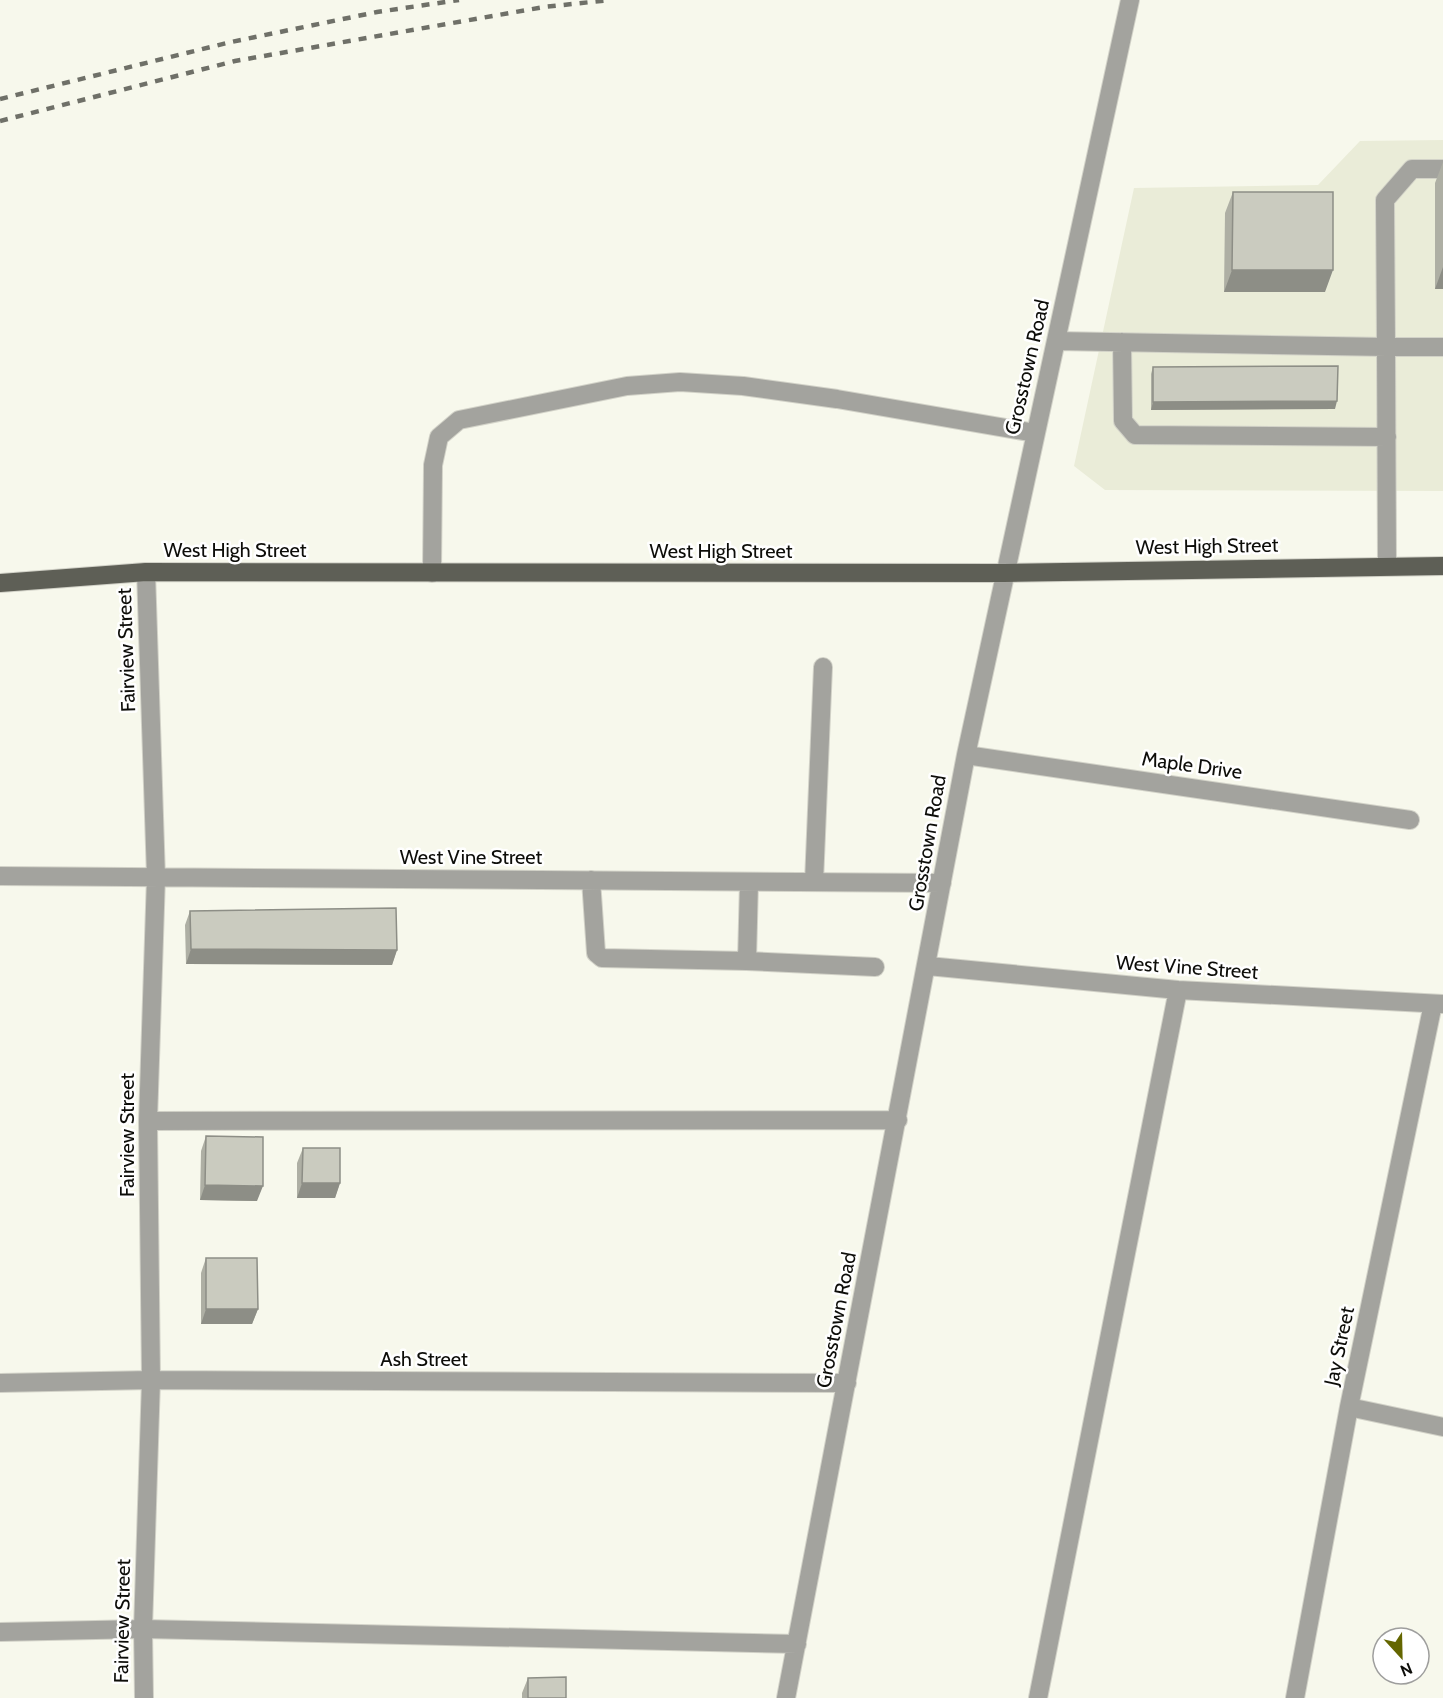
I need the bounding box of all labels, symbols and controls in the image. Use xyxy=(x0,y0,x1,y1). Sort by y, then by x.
street label: Grosstown Road xyxy=(1000,297,1054,437)
street label: West High Street xyxy=(1135,533,1279,559)
street label: West High Street xyxy=(164,538,307,562)
street label: West High Street xyxy=(650,539,793,563)
street label: Fairview Street xyxy=(112,587,140,712)
street label: Maple Drive xyxy=(1140,746,1244,784)
street label: Grosstown Road xyxy=(903,773,951,913)
street label: West Vine Street xyxy=(400,845,543,869)
street label: West Vine Street xyxy=(1115,950,1259,984)
street label: Fairview Street xyxy=(115,1073,139,1197)
street label: Grosstown Road xyxy=(811,1250,861,1390)
street label: Jay Street xyxy=(1319,1304,1359,1389)
street label: Ash Street xyxy=(380,1347,468,1371)
street label: Fairview Street xyxy=(109,1558,135,1683)
north arrow xyxy=(1371,1626,1431,1686)
text: N xyxy=(1398,1659,1415,1680)

